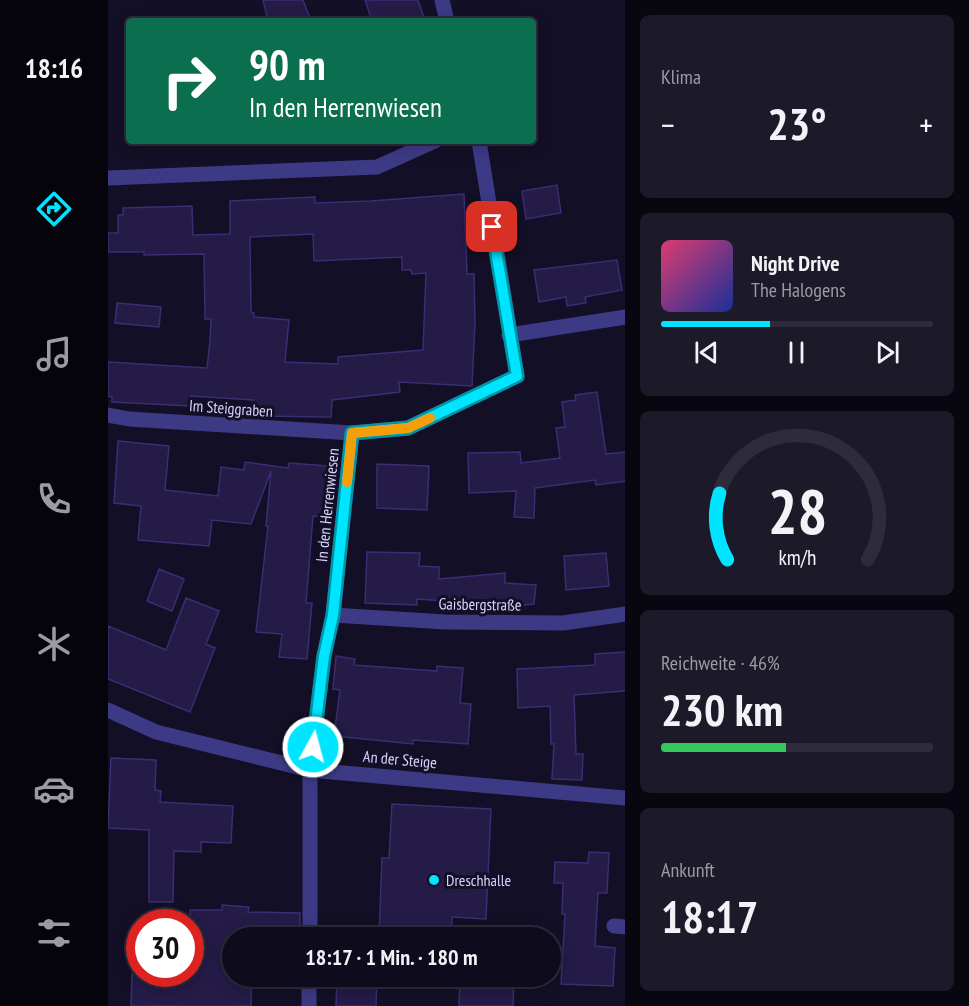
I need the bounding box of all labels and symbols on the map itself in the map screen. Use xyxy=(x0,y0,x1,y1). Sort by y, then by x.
pin xyxy=(466,201,517,252)
street label: Im Steiggraben xyxy=(188,395,274,421)
street label: In den Herrenwiesen xyxy=(311,447,343,563)
street label: Gaisbergstraße xyxy=(438,593,522,615)
position arrow xyxy=(281,715,345,779)
street label: An der Steige xyxy=(362,746,438,772)
place label: Dreschhalle xyxy=(446,870,511,890)
marker: Dreschhalle xyxy=(427,873,441,887)
speed limit sign: 30 xyxy=(126,909,204,987)

